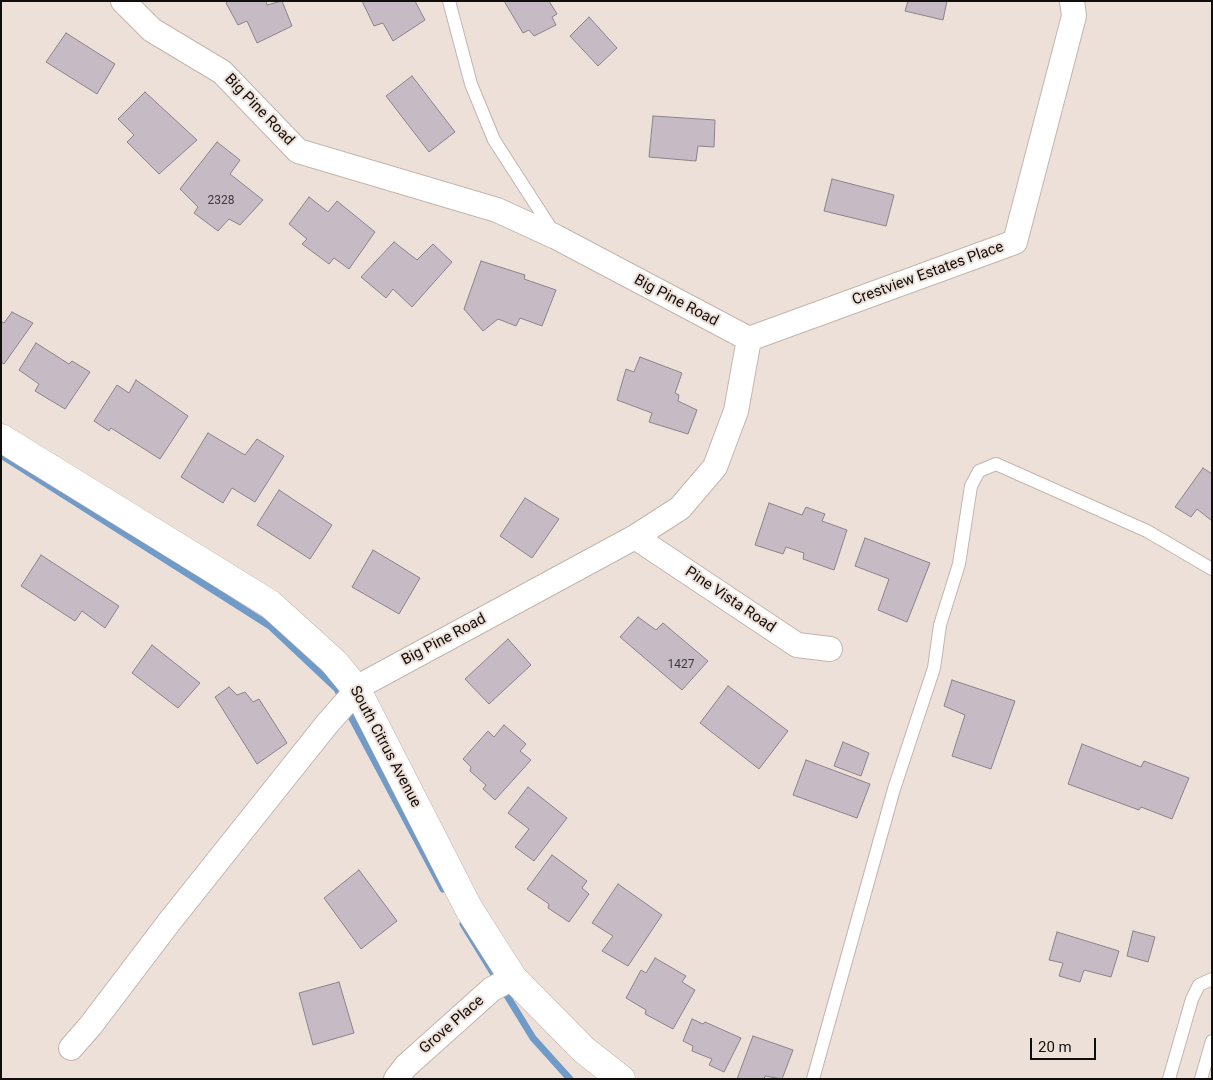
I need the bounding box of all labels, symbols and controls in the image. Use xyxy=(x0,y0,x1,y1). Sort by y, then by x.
street label: Big Pine Road xyxy=(220,70,298,150)
house number: 2328 xyxy=(208,194,234,208)
street label: Crestview Estates Place xyxy=(850,238,1006,310)
street label: Big Pine Road xyxy=(631,271,721,331)
street label: Pine Vista Road xyxy=(681,563,779,637)
street label: Big Pine Road xyxy=(399,610,489,670)
house number: 1427 xyxy=(668,658,694,672)
street label: South Citrus Avenue xyxy=(345,683,425,811)
street label: Grove Place xyxy=(416,992,488,1058)
scale bar xyxy=(1033,1028,1099,1060)
text: 20 m xyxy=(1038,1038,1072,1056)

